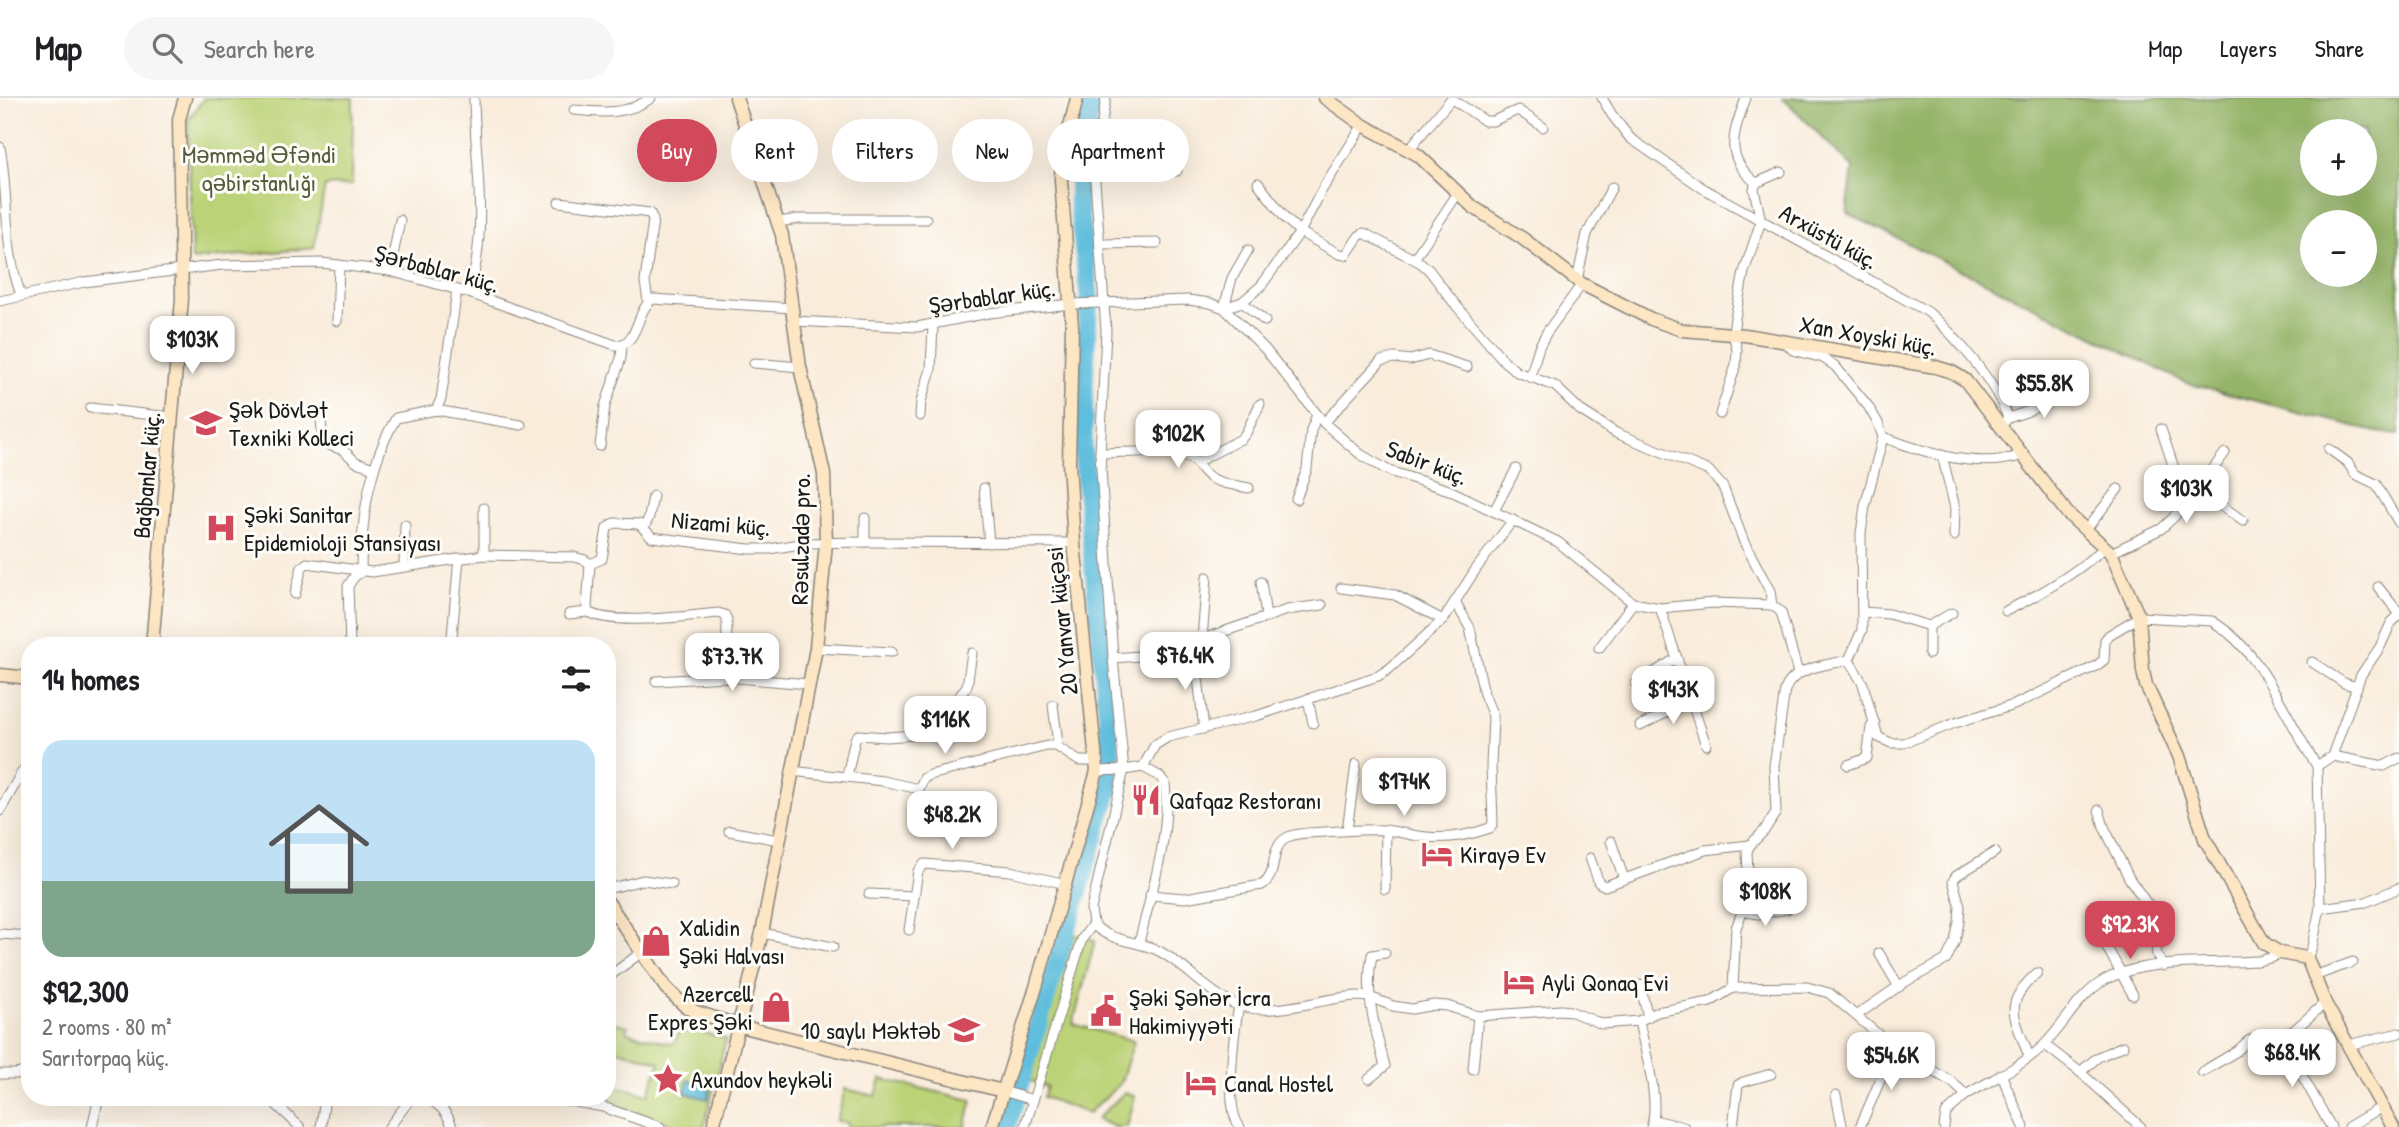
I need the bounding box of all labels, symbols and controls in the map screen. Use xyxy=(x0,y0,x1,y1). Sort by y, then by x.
search box xyxy=(124,17,614,80)
text: Map xyxy=(35,26,82,70)
icon: search xyxy=(148,29,186,67)
text: Search here xyxy=(204,31,315,66)
text: Map xyxy=(2148,32,2182,64)
text: Layers xyxy=(2220,32,2277,64)
text: Share xyxy=(2315,32,2364,64)
chip: Buy xyxy=(637,119,717,182)
chip: Rent xyxy=(731,119,818,182)
chip: Filters xyxy=(832,119,938,182)
chip: New xyxy=(952,119,1033,182)
chip: Apartment xyxy=(1047,119,1189,182)
map controls xyxy=(2300,119,2377,287)
button: + xyxy=(2300,119,2377,196)
park label: Məmməd Əfəndi qəbirstanlığı xyxy=(182,138,336,198)
street label: Arxüstü küç. xyxy=(1774,196,1884,276)
button: − xyxy=(2300,210,2377,287)
street label: Şərbablar küç. xyxy=(371,236,503,300)
street label: Şərbablar küç. xyxy=(927,271,1057,321)
street label: Xan Xoyski küç. xyxy=(1797,307,1939,363)
pin: $103K xyxy=(143,316,241,376)
text: $103K xyxy=(166,323,218,354)
pin: $55.8K xyxy=(1987,360,2101,420)
text: $55.8K xyxy=(2015,367,2073,398)
place label: Şək Dövlət Texniki Kolleci xyxy=(229,393,354,453)
school or university icon: Şək Dövlət Texniki Kolleci xyxy=(189,406,223,440)
street label: Bağbanlar küç. xyxy=(125,410,167,540)
pin: $102K xyxy=(1129,410,1227,470)
text: $102K xyxy=(1151,417,1205,448)
street label: Sabir küç. xyxy=(1382,432,1472,492)
pin: $103K xyxy=(2137,466,2235,525)
text: $103K xyxy=(2160,472,2212,503)
street label: Rəsulzadə pro. xyxy=(783,473,817,605)
place label: Şəki Sanitar Epidemioloji Stansiyası xyxy=(244,498,441,558)
street label: Nizami küç. xyxy=(670,503,772,543)
hospital icon: Şəki Sanitar Epidemioloji Stansiyası xyxy=(204,511,238,545)
street label: 20 Yanvar küçəsi xyxy=(1037,545,1085,697)
pin: $76.4K xyxy=(1128,632,1242,692)
pin: $73.7K xyxy=(675,634,789,693)
text: $76.4K xyxy=(1156,639,1214,670)
text: $73.7K xyxy=(701,640,763,671)
text: 14 homes xyxy=(42,659,140,699)
icon: filters xyxy=(557,660,595,698)
pin: $143K xyxy=(1624,666,1722,726)
text: $143K xyxy=(1648,673,1698,704)
pin: $116K xyxy=(896,696,994,756)
text: $116K xyxy=(920,703,970,734)
pin: $174K xyxy=(1355,758,1453,818)
text: $174K xyxy=(1378,765,1430,796)
restaurant icon: Qafqaz Restoranı xyxy=(1129,783,1163,817)
place label: Qafqaz Restoranı xyxy=(1169,784,1322,816)
icon: home xyxy=(256,786,382,912)
pin: $48.2K xyxy=(895,792,1009,851)
text: $48.2K xyxy=(923,798,981,829)
hotel icon: Kirayə Ev xyxy=(1420,837,1454,871)
place label: Kirayə Ev xyxy=(1460,838,1546,870)
pin: $108K xyxy=(1716,868,1814,928)
text: $108K xyxy=(1739,875,1791,906)
pin: $92.3K xyxy=(2073,902,2187,961)
text: $92.3K xyxy=(2101,908,2159,939)
place label: Xalidin Şəki Halvası xyxy=(679,911,785,971)
shop icon: Xalidin Şəki Halvası xyxy=(639,924,673,958)
hotel icon: Ayli Qonaq Evi xyxy=(1502,965,1536,999)
place label: Ayli Qonaq Evi xyxy=(1542,966,1669,998)
text: $92,300 xyxy=(42,971,129,1011)
place label: Azercell Expres Şəki xyxy=(648,977,754,1037)
place label: Şəki Şəhər İcra Hakimiyyəti xyxy=(1129,981,1270,1041)
shop icon: Azercell Expres Şəki xyxy=(759,990,793,1024)
public building icon: Şəki Şəhər İcra Hakimiyyəti xyxy=(1089,994,1123,1028)
text: 2 rooms · 80 m² xyxy=(42,1011,172,1042)
school or university icon: 10 saylı Məktəb xyxy=(947,1013,981,1047)
place label: 10 saylı Məktəb xyxy=(801,1014,941,1046)
pin: $68.4K xyxy=(2235,1030,2349,1089)
pin: $54.6K xyxy=(1834,1032,1948,1092)
text: $68.4K xyxy=(2264,1036,2320,1067)
text: $54.6K xyxy=(1863,1039,1919,1070)
text: Sarıtorpaq küç. xyxy=(42,1042,169,1073)
place icon: Axundov heykəli xyxy=(651,1062,685,1096)
place label: Axundov heykəli xyxy=(691,1063,833,1095)
hotel icon: Canal Hostel xyxy=(1184,1066,1218,1100)
place label: Canal Hostel xyxy=(1224,1067,1334,1099)

